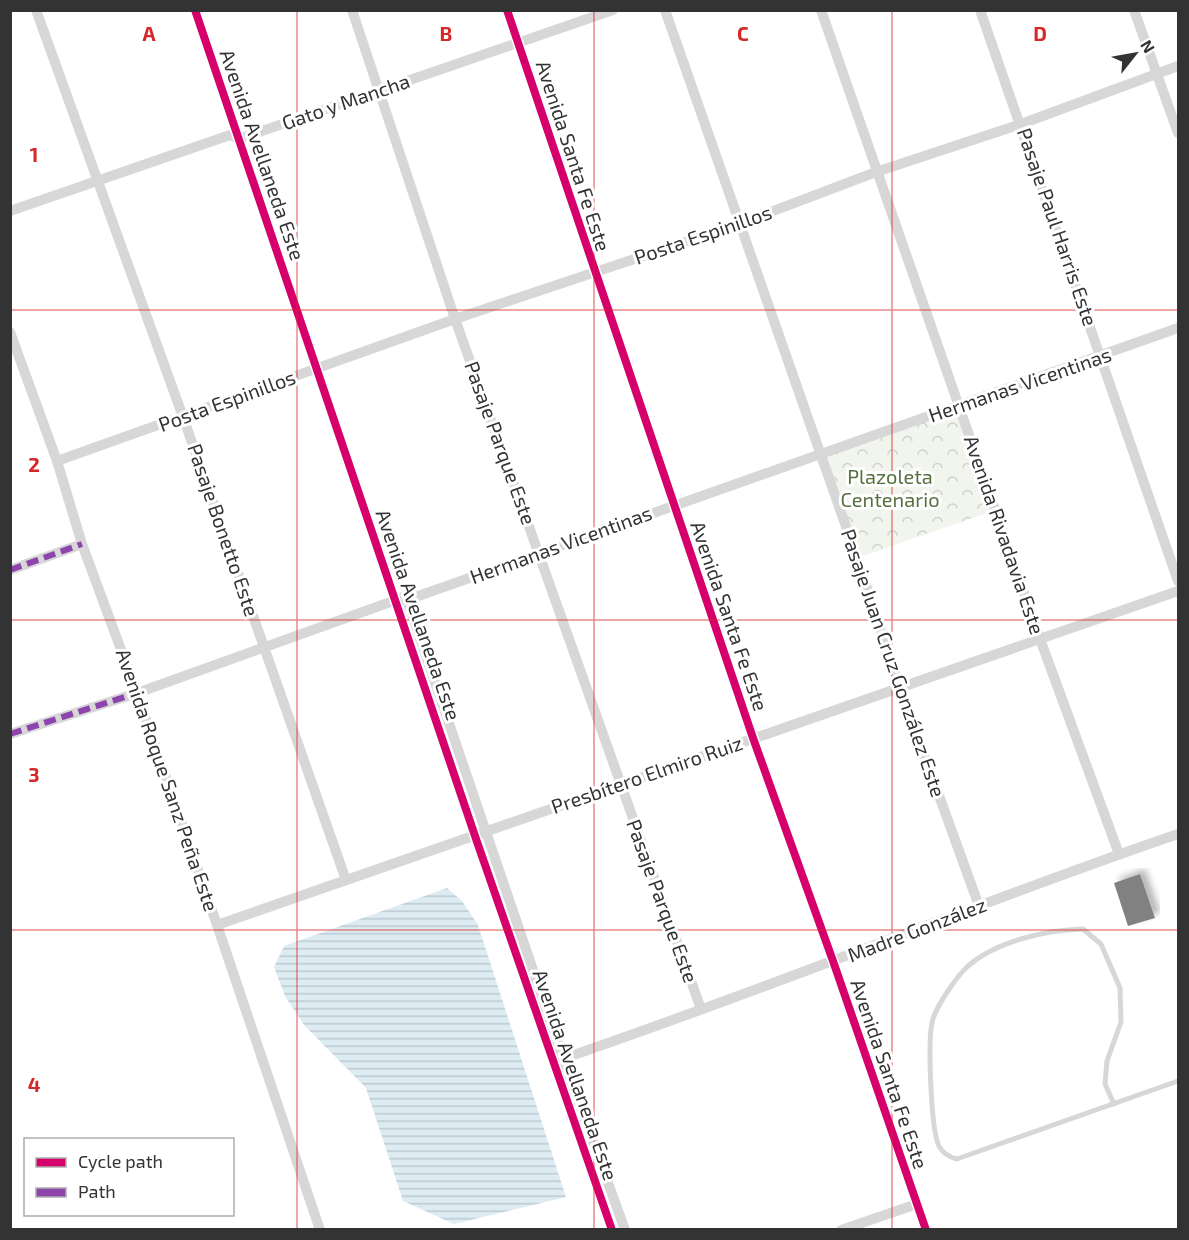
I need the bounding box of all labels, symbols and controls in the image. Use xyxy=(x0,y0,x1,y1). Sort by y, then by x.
text: A xyxy=(142,21,156,45)
text: B xyxy=(440,21,452,45)
text: C xyxy=(737,21,749,45)
text: D xyxy=(1033,21,1047,45)
north arrow xyxy=(1105,24,1165,84)
text: N xyxy=(1137,36,1159,56)
street label: Avenida Avellaneda Este xyxy=(216,46,310,263)
street label: Avenida Santa Fe Este xyxy=(532,57,616,254)
street label: Gato y Mancha xyxy=(279,68,413,134)
street label: Pasaje Paul Harris Este xyxy=(1013,125,1103,329)
text: 1 xyxy=(30,142,38,166)
street label: Posta Espinillos xyxy=(631,199,775,269)
street label: Hermanas Vicentinas xyxy=(925,341,1114,427)
street label: Pasaje Parque Este xyxy=(460,358,542,528)
street label: Posta Espinillos xyxy=(155,364,299,436)
street label: Avenida Rivadavia Este xyxy=(960,432,1050,637)
street label: Pasaje Bonetto Este xyxy=(183,440,265,619)
text: 2 xyxy=(28,452,40,476)
park label: Plazoleta Centenario xyxy=(840,464,940,511)
street label: Hermanas Vicentinas xyxy=(466,500,655,588)
street label: Avenida Avellaneda Este xyxy=(372,506,466,723)
street label: Avenida Santa Fe Este xyxy=(686,518,774,714)
street label: Pasaje Juan Cruz González Este xyxy=(837,525,951,800)
street label: Avenida Roque Sanz Peña Este xyxy=(112,645,224,914)
street label: Presbítero Elmiro Ruiz xyxy=(548,730,746,818)
text: 3 xyxy=(28,762,40,786)
street label: Pasaje Parque Este xyxy=(622,816,704,986)
street label: Madre González xyxy=(844,892,989,967)
street label: Avenida Avellaneda Este xyxy=(529,966,623,1183)
street label: Avenida Santa Fe Este xyxy=(846,976,934,1172)
text: 4 xyxy=(28,1072,41,1096)
legend xyxy=(24,1138,234,1216)
text: Cycle path xyxy=(78,1150,163,1172)
text: Path xyxy=(78,1180,116,1202)

